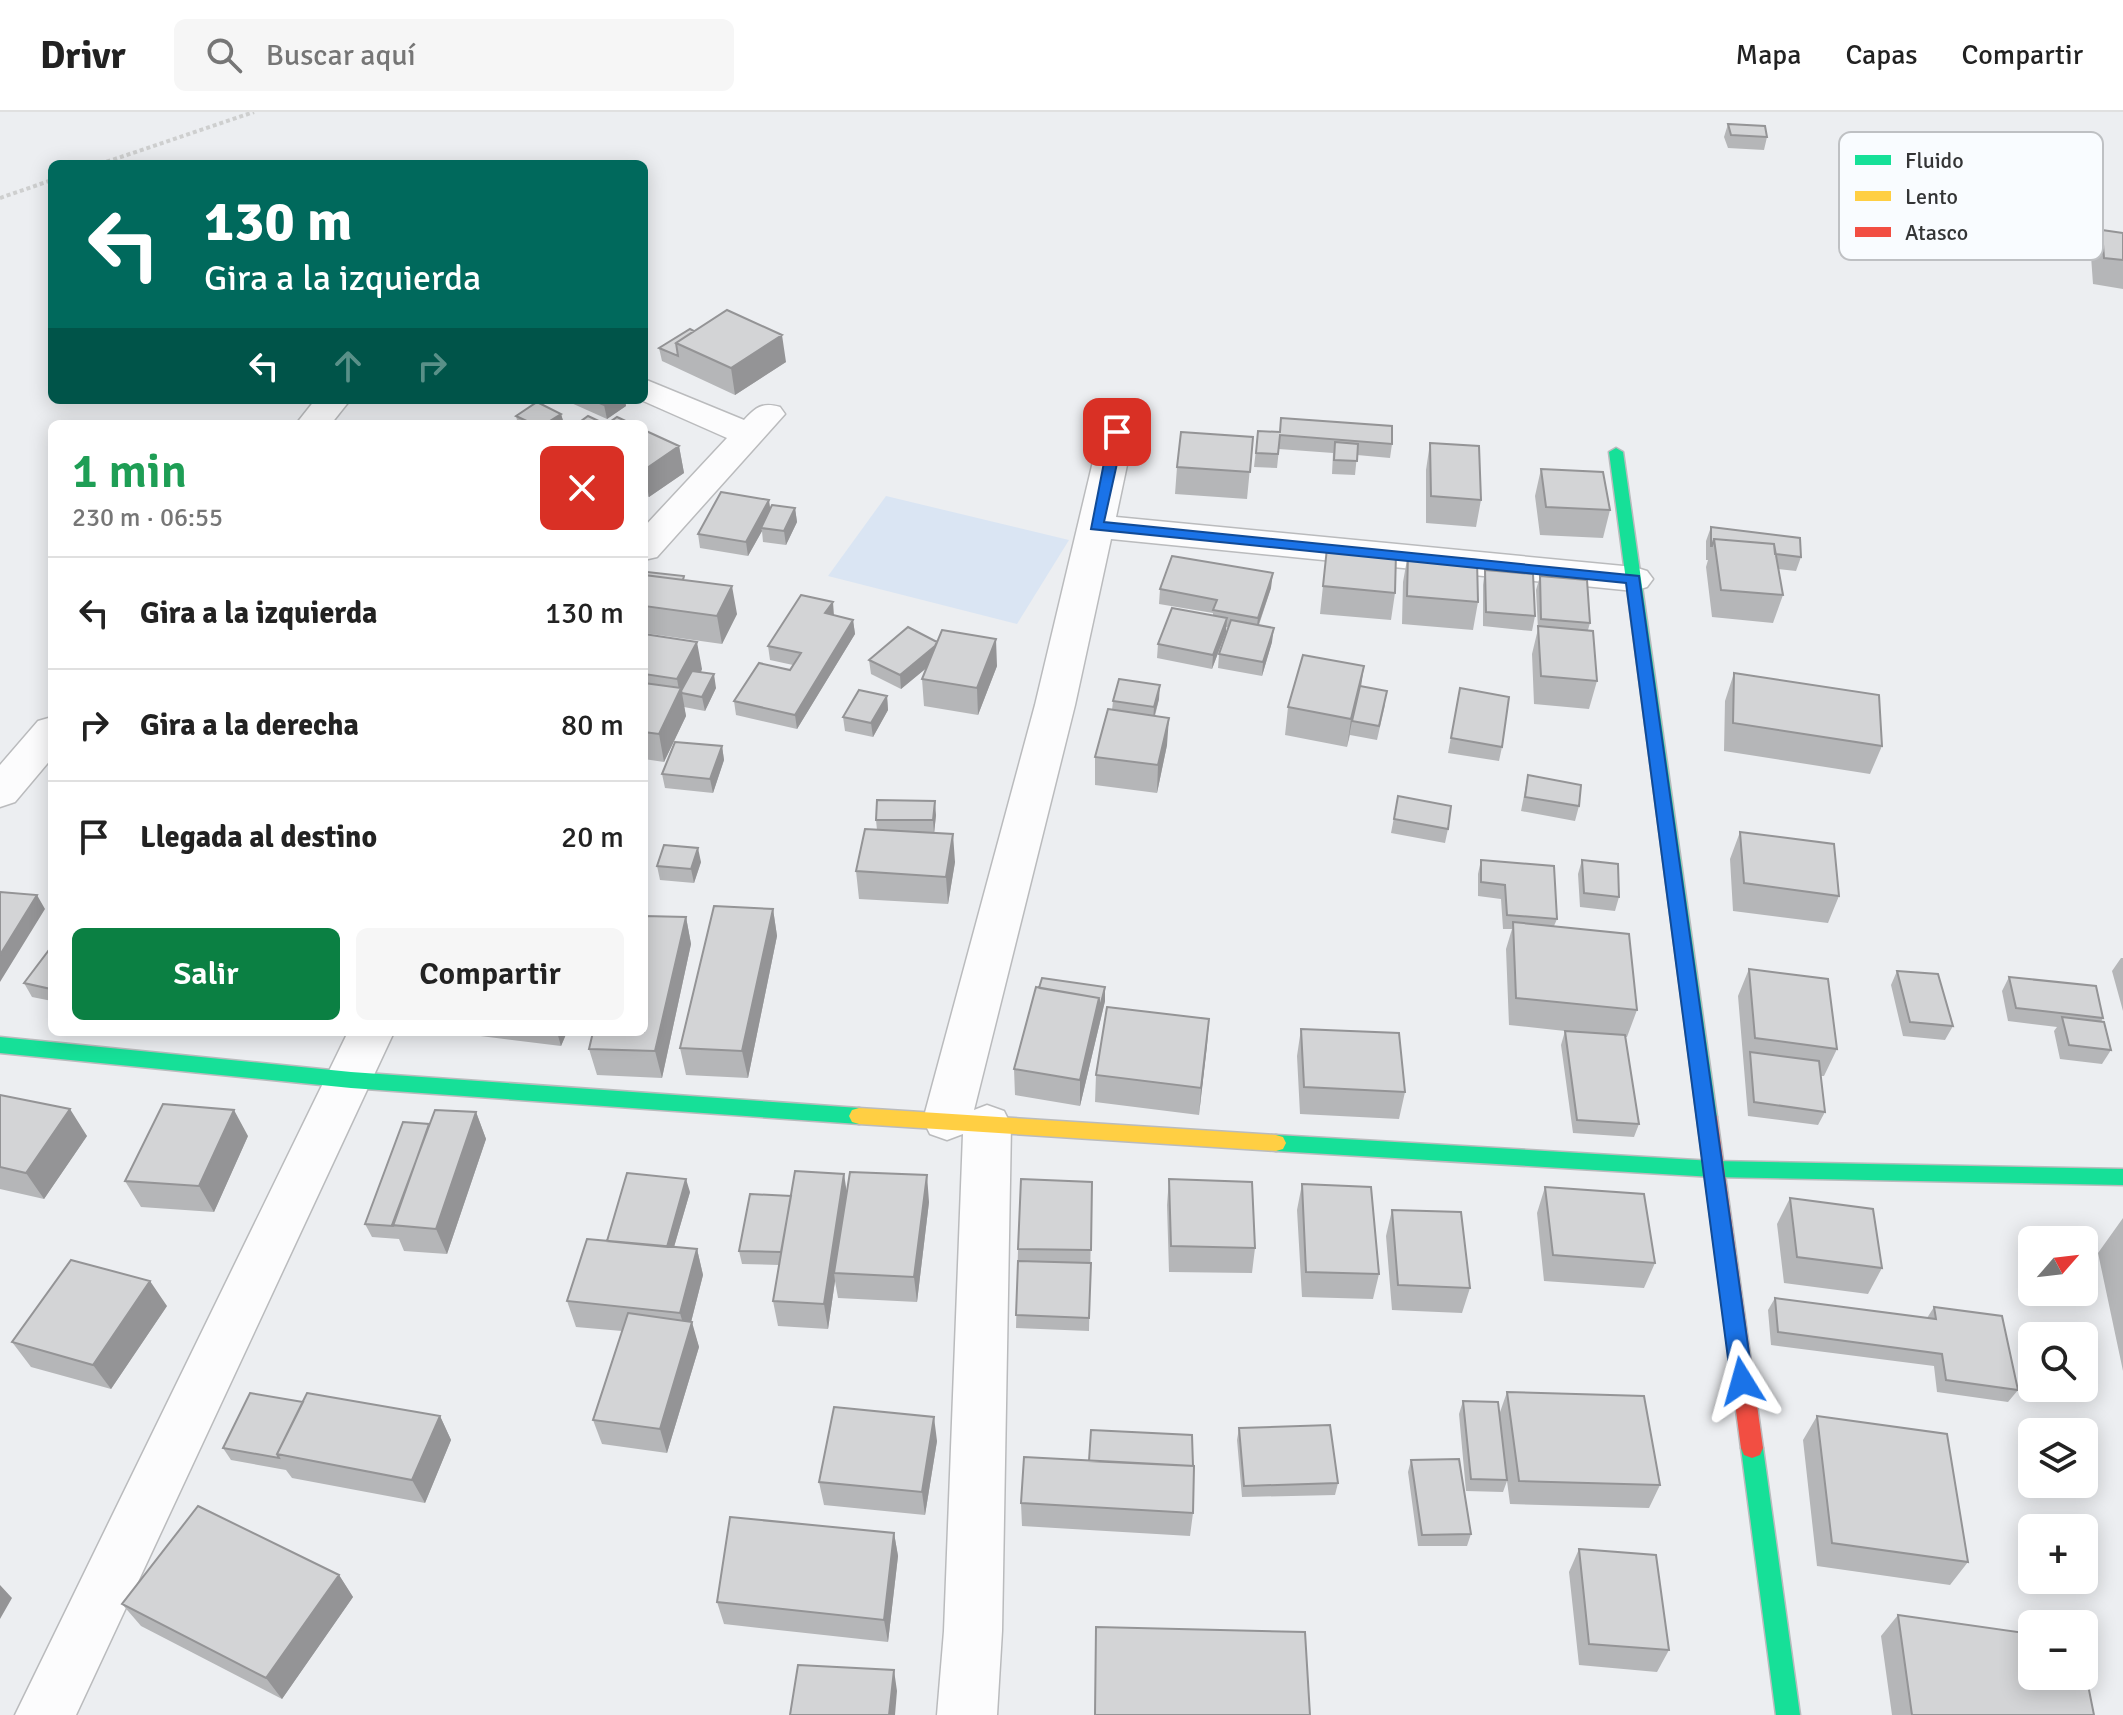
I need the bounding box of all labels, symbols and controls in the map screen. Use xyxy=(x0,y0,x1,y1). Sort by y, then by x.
search box xyxy=(174,19,734,91)
text: Drivr xyxy=(40,32,126,79)
icon: search xyxy=(202,33,246,77)
text: Buscar aquí xyxy=(266,37,416,74)
text: Mapa xyxy=(1736,38,1801,72)
text: Capas xyxy=(1845,38,1918,72)
text: Compartir xyxy=(1962,38,2083,72)
legend xyxy=(1839,132,2103,260)
text: Fluido xyxy=(1905,147,1964,174)
text: Lento xyxy=(1905,183,1958,210)
text: 130 m xyxy=(204,187,352,256)
icon: left xyxy=(72,192,176,296)
text: Atasco xyxy=(1905,219,1968,246)
text: Gira a la izquierda xyxy=(204,256,481,301)
icon: left xyxy=(242,344,286,388)
icon: ahead xyxy=(326,344,370,388)
icon: right xyxy=(410,344,454,388)
pin xyxy=(1083,398,1151,466)
icon: arrive xyxy=(1095,410,1139,454)
text: 1 min xyxy=(72,442,187,501)
button: close xyxy=(540,446,624,530)
text: 230 m · 06:55 xyxy=(72,502,223,534)
icon: left xyxy=(72,591,116,635)
text: Gira a la izquierda xyxy=(140,595,377,632)
text: 130 m xyxy=(545,595,624,632)
icon: right xyxy=(72,703,116,747)
text: Gira a la derecha xyxy=(140,707,359,744)
text: 80 m xyxy=(561,707,624,744)
icon: arrive xyxy=(72,815,116,859)
text: Llegada al destino xyxy=(140,819,377,856)
text: 20 m xyxy=(561,819,624,856)
button: Salir xyxy=(72,928,340,1020)
button: Compartir xyxy=(356,928,624,1020)
north arrow xyxy=(2018,1226,2098,1306)
map controls xyxy=(2018,1226,2098,1690)
button: search xyxy=(2018,1322,2098,1402)
position arrow xyxy=(1700,1339,1784,1423)
button: layers xyxy=(2018,1418,2098,1498)
button: + xyxy=(2018,1514,2098,1594)
button: − xyxy=(2018,1610,2098,1690)

